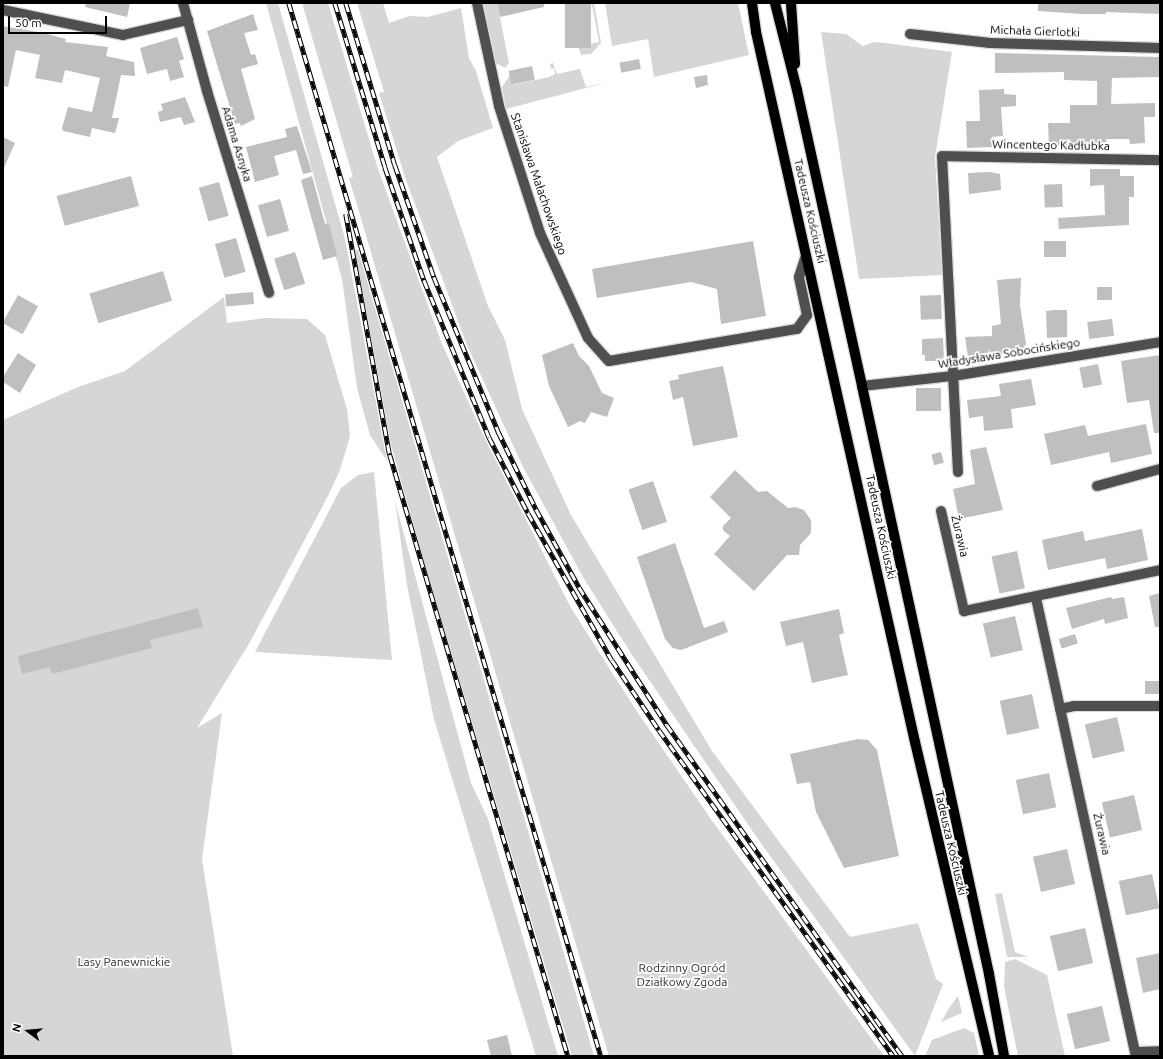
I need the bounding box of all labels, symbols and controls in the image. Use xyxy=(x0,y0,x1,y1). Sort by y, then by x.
scale bar xyxy=(10,8,109,34)
text: 50 m xyxy=(15,16,42,29)
street label: Michała Gierlotki xyxy=(990,22,1080,40)
street label: Adama Asnyka xyxy=(219,105,255,183)
street label: Stanisława Małachowskiego xyxy=(508,111,570,257)
street label: Wincentego Kadłubka xyxy=(992,137,1110,153)
street label: Tadeusza Kościuszki xyxy=(791,157,829,265)
street label: Władysława Sobocińskiego xyxy=(937,335,1081,371)
street label: Tadeusza Kościuszki xyxy=(863,473,899,581)
street label: Żurawia xyxy=(948,514,972,558)
street label: Tadeusza Kościuszki xyxy=(932,789,970,897)
street label: Żurawia xyxy=(1090,812,1114,856)
park label: Lasy Panewnickie xyxy=(78,955,170,969)
park label: Rodzinny Ogród Działkowy Zgoda xyxy=(637,961,727,989)
north arrow xyxy=(8,1011,48,1051)
text: N xyxy=(10,1022,23,1033)

